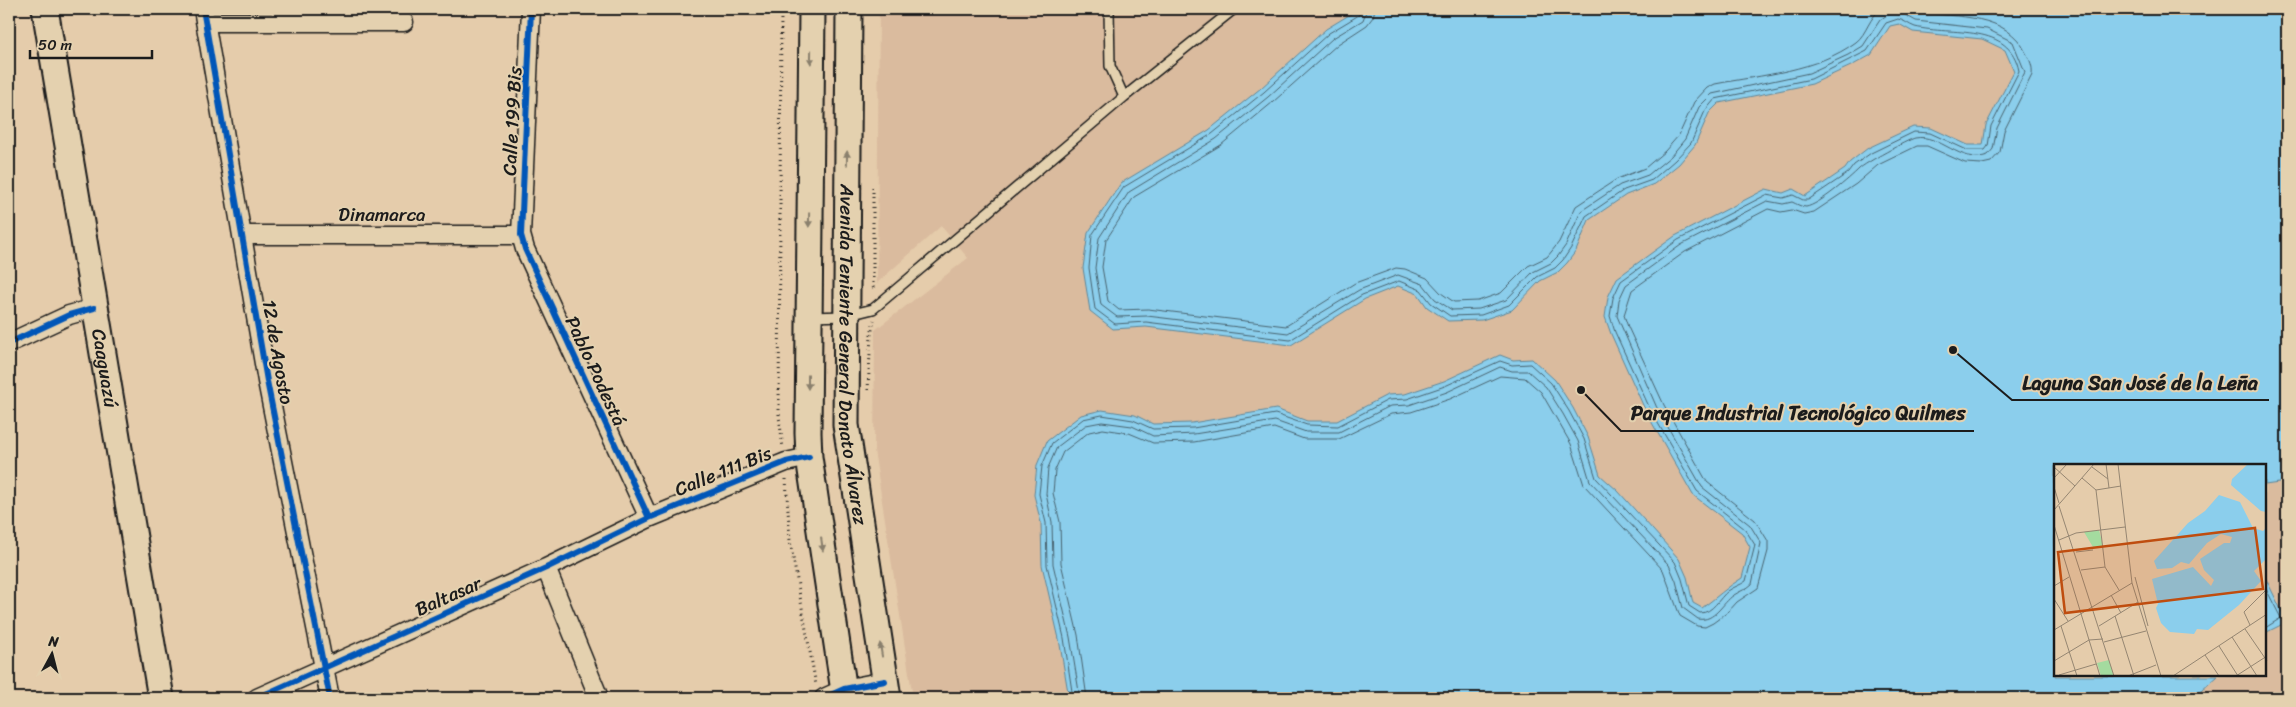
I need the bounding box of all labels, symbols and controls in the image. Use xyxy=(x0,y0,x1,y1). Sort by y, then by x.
scale bar xyxy=(30,28,152,60)
text: 50 m xyxy=(38,32,73,58)
one-way arrow xyxy=(807,50,815,66)
street label: Calle 199 Bis xyxy=(493,65,531,176)
one-way arrow xyxy=(843,150,851,166)
street label: Avenida Teniente General Donato Álvarez xyxy=(829,183,878,528)
street label: Dinamarca xyxy=(338,198,426,231)
one-way arrow xyxy=(805,212,813,228)
street label: 12 de Agosto xyxy=(253,297,303,407)
street label: Pablo Podestá xyxy=(556,310,636,432)
street label: Caaguazú xyxy=(83,326,128,411)
callout: Laguna San José de la Leña xyxy=(2012,365,2269,400)
text: Laguna San José de la Leña xyxy=(2022,366,2259,401)
one-way arrow xyxy=(804,375,812,391)
callout: Parque Industrial Tecnológico Quilmes xyxy=(1621,396,1974,431)
text: Parque Industrial Tecnológico Quilmes xyxy=(1631,396,1966,431)
street label: Calle 111 Bis xyxy=(669,436,777,505)
inset map xyxy=(2054,464,2266,677)
one-way arrow xyxy=(818,536,826,552)
street label: Baltasar xyxy=(409,566,488,625)
text: N xyxy=(46,628,60,655)
north arrow xyxy=(28,630,78,680)
one-way arrow xyxy=(876,642,884,658)

